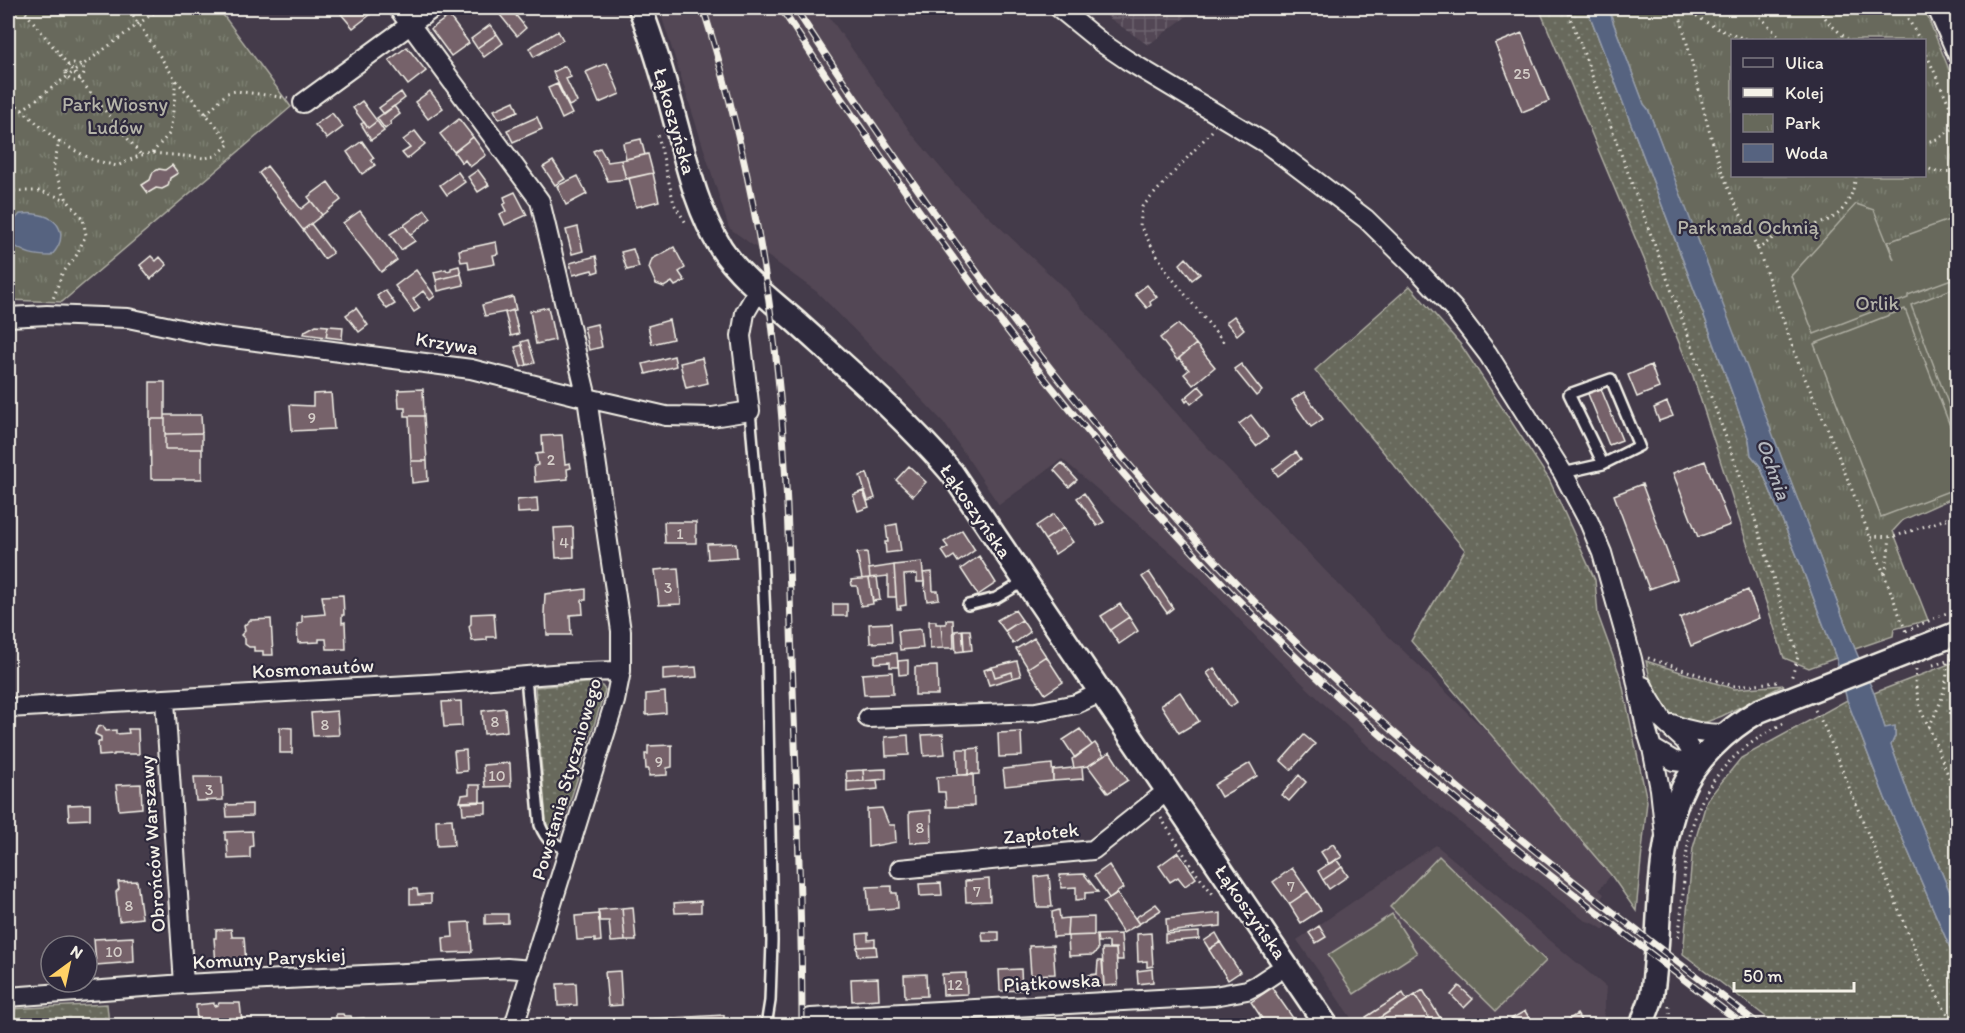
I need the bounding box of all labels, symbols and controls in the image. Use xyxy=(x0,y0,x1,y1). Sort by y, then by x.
legend xyxy=(1731,39,1926,177)
text: Ulica xyxy=(1785,52,1824,74)
house number: 25 xyxy=(1514,64,1530,83)
street label: Łąkoszyńska xyxy=(648,65,702,178)
text: Kolej xyxy=(1785,82,1824,104)
park label: Park Wiosny Ludów xyxy=(62,92,169,139)
text: Park xyxy=(1785,112,1820,134)
text: Woda xyxy=(1785,142,1828,164)
park label: Park nad Ochnią xyxy=(1677,215,1819,239)
park label: Orlik xyxy=(1855,291,1899,315)
street label: Krzywa xyxy=(414,326,481,360)
house number: 9 xyxy=(308,408,316,427)
water label: Ochnia xyxy=(1751,435,1797,504)
house number: 2 xyxy=(547,450,556,469)
street label: Łąkoszyńska xyxy=(935,459,1018,563)
house number: 1 xyxy=(676,524,684,543)
house number: 4 xyxy=(559,533,569,552)
house number: 3 xyxy=(664,578,673,597)
street label: Kosmonautów xyxy=(251,653,375,683)
street label: Powstania Styczniowego xyxy=(526,675,606,883)
house number: 8 xyxy=(491,712,500,731)
house number: 8 xyxy=(321,715,330,734)
house number: 9 xyxy=(655,752,663,771)
street label: Obrońców Warszawy xyxy=(134,754,170,933)
house number: 10 xyxy=(488,766,506,785)
house number: 3 xyxy=(205,780,214,799)
street label: Zapłotek xyxy=(1002,817,1081,849)
house number: 8 xyxy=(916,818,925,837)
street label: Łąkoszyńska xyxy=(1210,860,1293,964)
house number: 7 xyxy=(1287,877,1295,896)
house number: 7 xyxy=(973,882,981,901)
house number: 8 xyxy=(125,896,134,915)
north arrow xyxy=(39,934,99,994)
text: N xyxy=(67,941,87,963)
house number: 10 xyxy=(105,942,123,961)
street label: Komuny Paryskiej xyxy=(192,942,346,974)
scale bar xyxy=(1734,955,1854,993)
text: 50 m xyxy=(1743,965,1783,987)
street label: Piątkowska xyxy=(1003,967,1102,997)
house number: 12 xyxy=(947,975,964,994)

